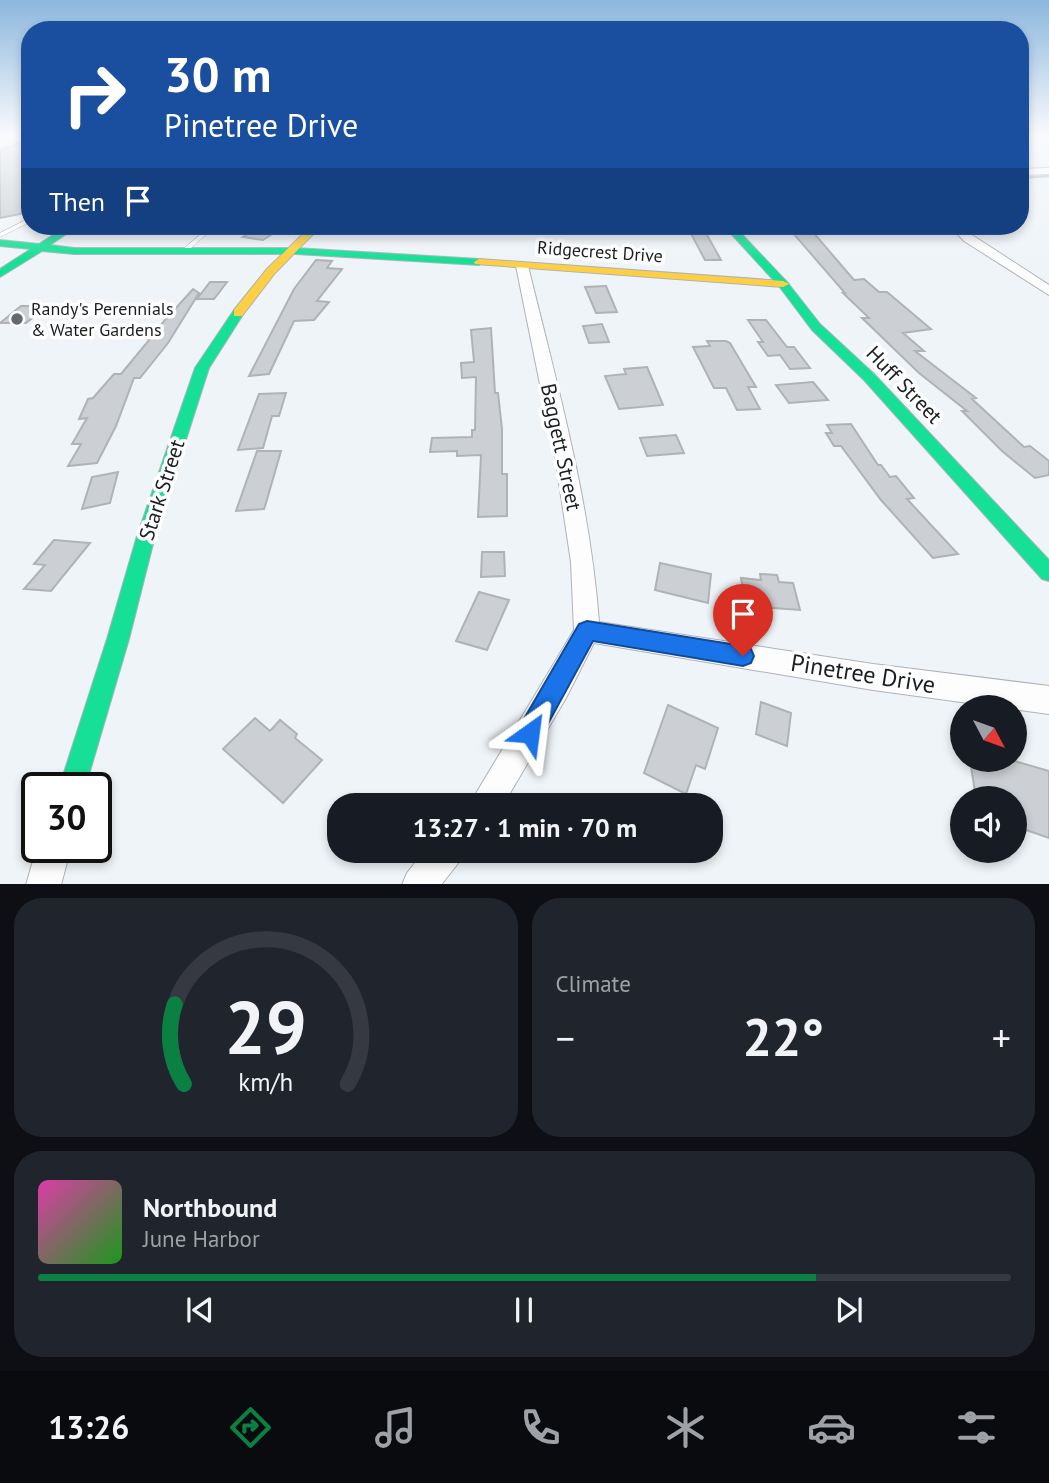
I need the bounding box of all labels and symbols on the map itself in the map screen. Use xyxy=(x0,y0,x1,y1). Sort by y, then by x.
street label: Ridgecrest Drive xyxy=(536,236,664,267)
place label: Randy's Perennials & Water Gardens xyxy=(31,297,174,341)
marker: Randy's Perennials & Water Gardens xyxy=(9,311,25,327)
street label: Huff Street xyxy=(861,340,948,429)
street label: Baggett Street xyxy=(535,381,588,513)
street label: Stark Street xyxy=(133,436,191,544)
pin xyxy=(713,584,773,656)
street label: Pinetree Drive xyxy=(789,647,937,700)
north arrow xyxy=(950,695,1027,772)
position arrow xyxy=(493,696,567,770)
speed limit sign: 30 xyxy=(21,772,112,863)

